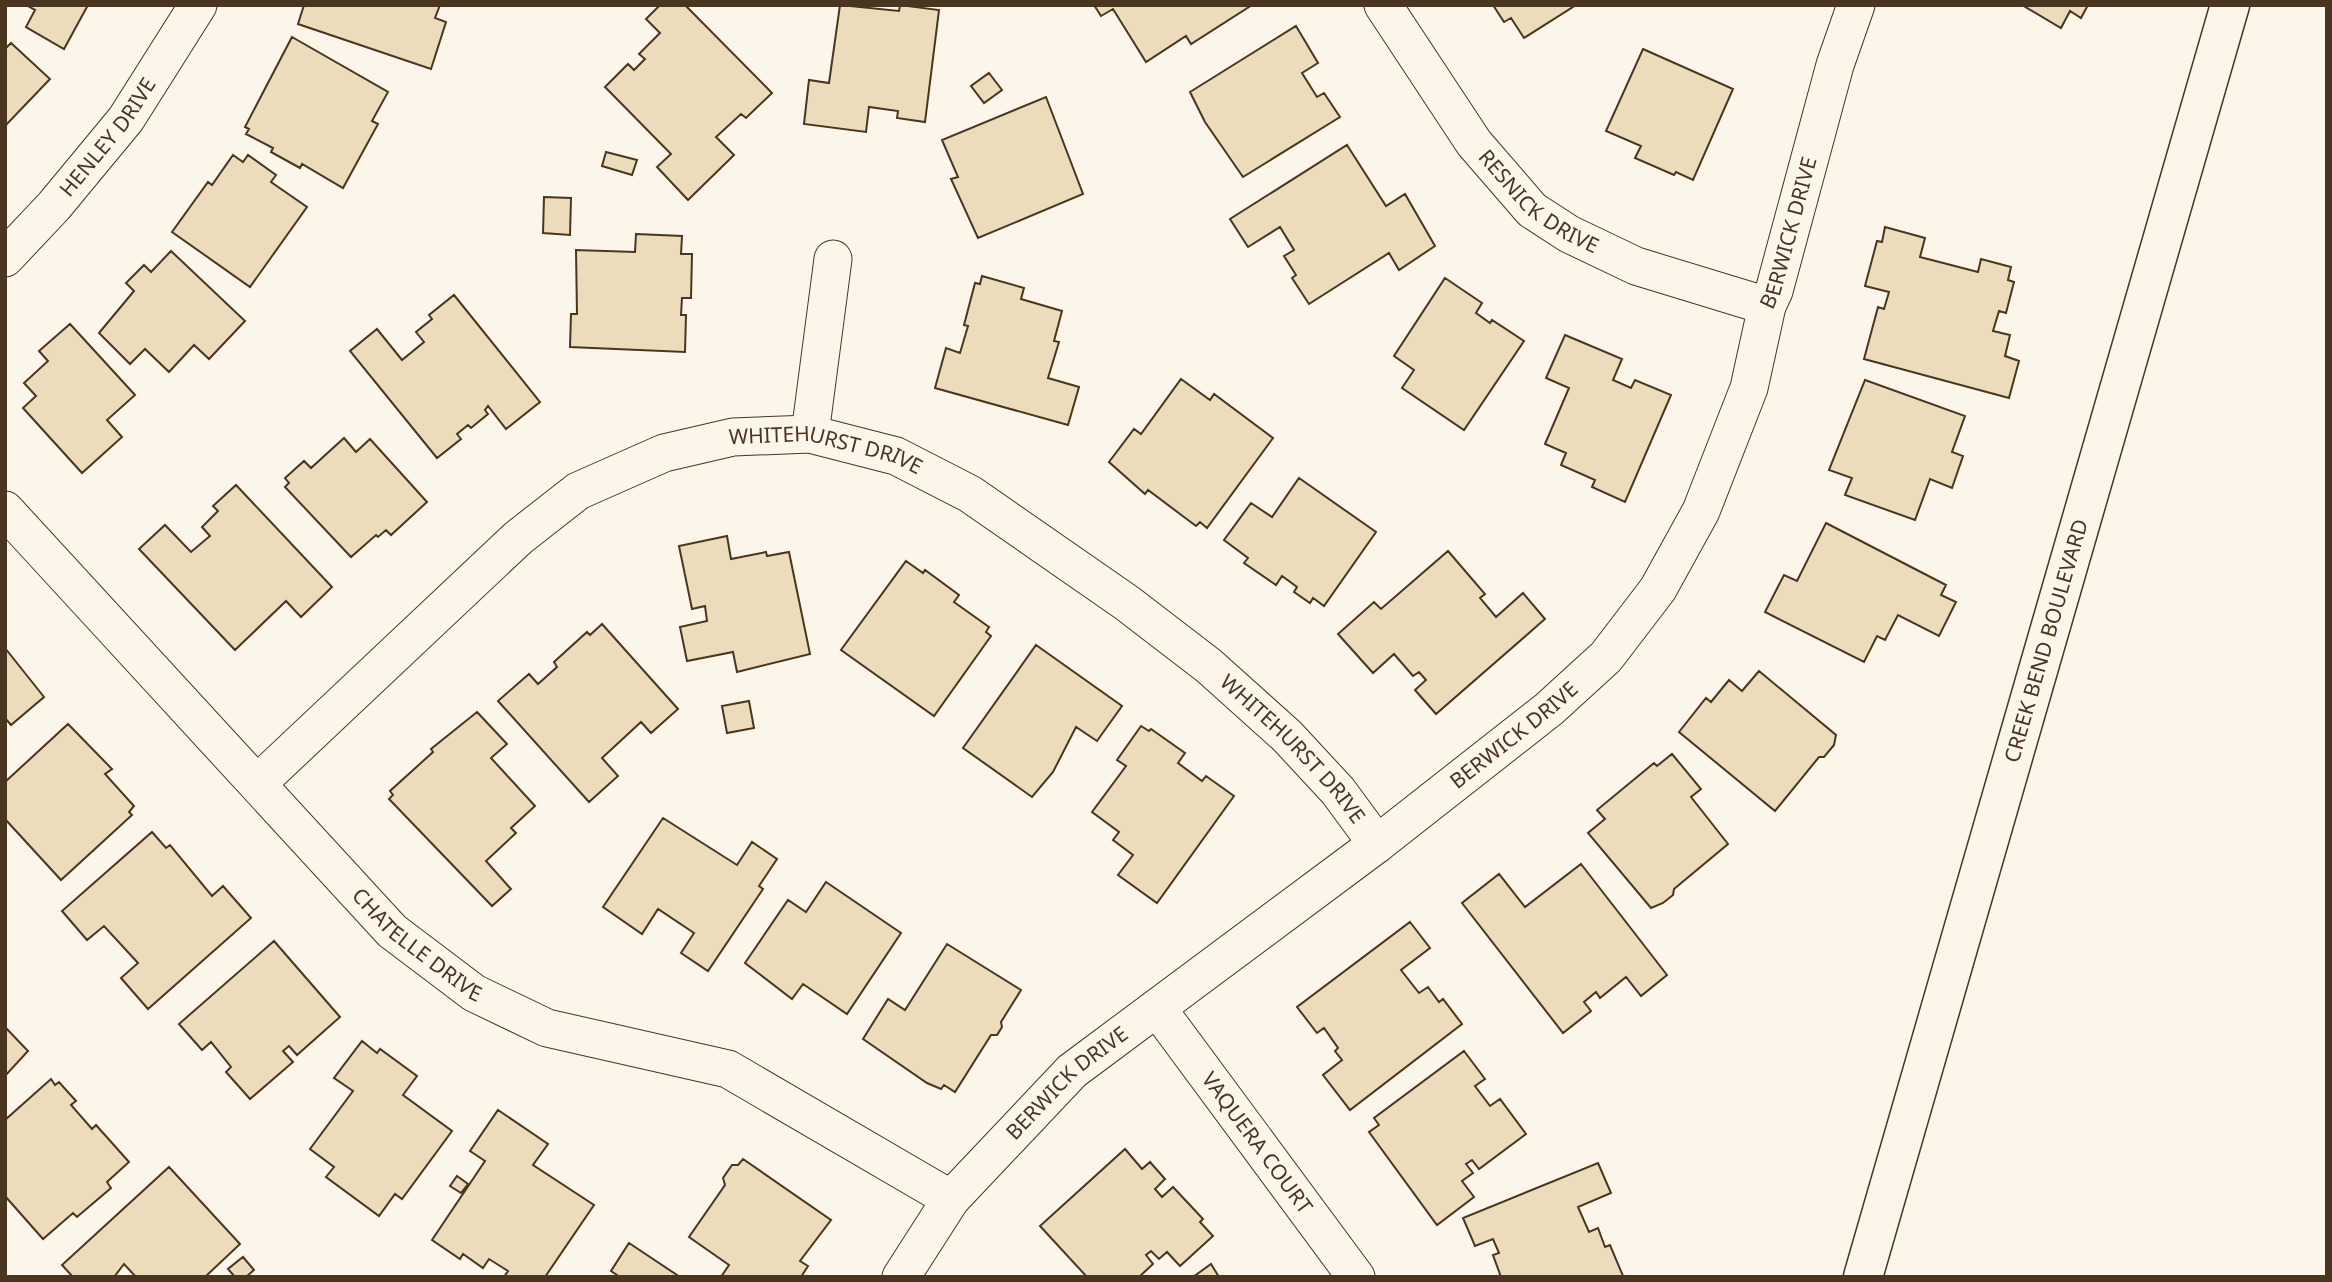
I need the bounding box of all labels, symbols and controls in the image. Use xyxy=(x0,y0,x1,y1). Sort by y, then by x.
street label: HENLEY DRIVE xyxy=(53,72,162,202)
street label: RESNICK DRIVE xyxy=(1473,143,1604,259)
street label: BERWICK DRIVE xyxy=(1753,154,1823,313)
street label: WHITEHURST DRIVE xyxy=(728,419,928,480)
street label: CREEK BEND BOULEVARD xyxy=(1997,516,2094,766)
street label: WHITEHURST DRIVE xyxy=(1215,668,1372,829)
street label: BERWICK DRIVE xyxy=(1444,675,1583,795)
street label: CHATELLE DRIVE xyxy=(346,882,487,1008)
street label: BERWICK DRIVE xyxy=(999,1019,1133,1145)
street label: VAQUERA COURT xyxy=(1196,1066,1320,1219)

